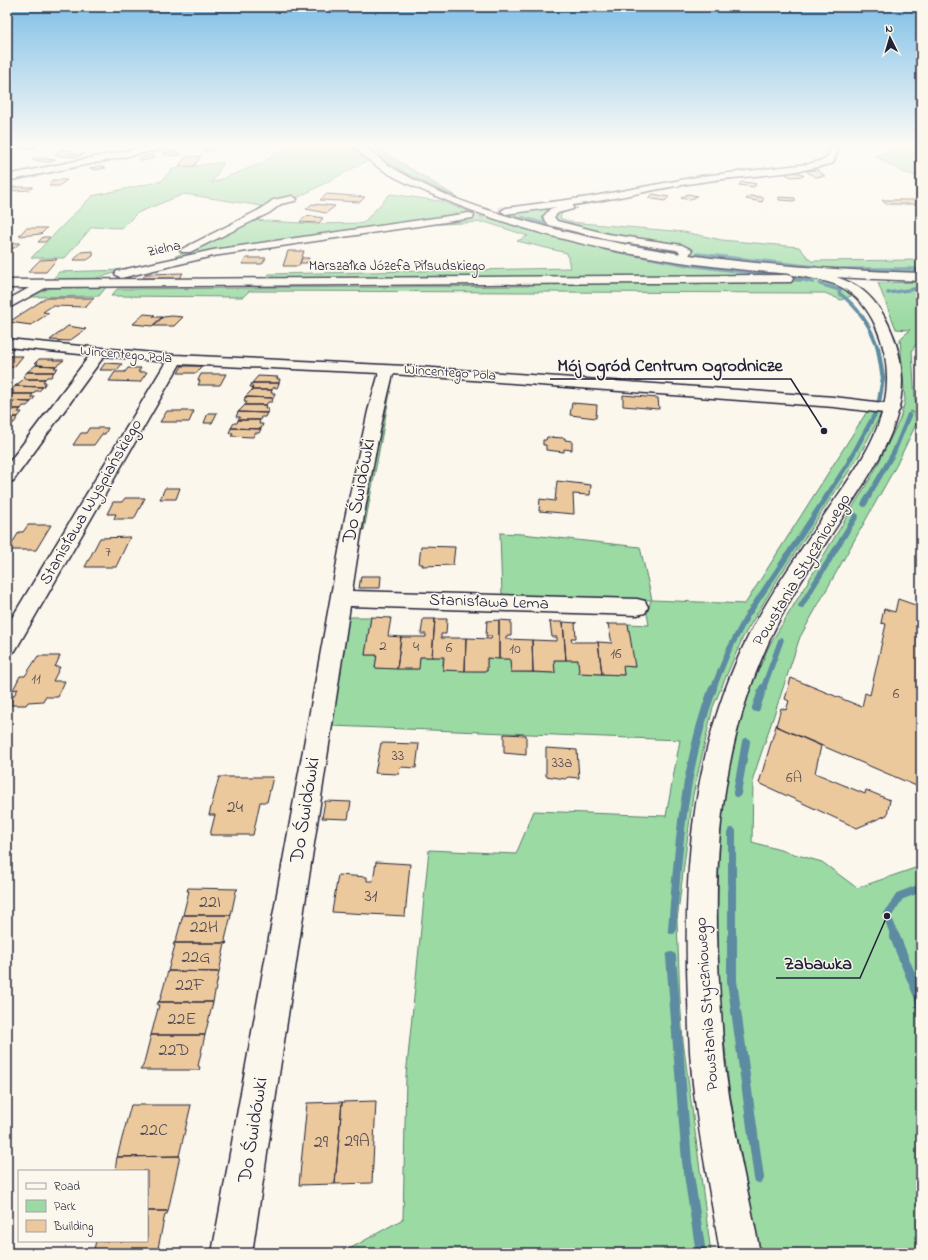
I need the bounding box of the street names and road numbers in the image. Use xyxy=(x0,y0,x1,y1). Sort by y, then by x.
street label: Zielna xyxy=(145,235,183,263)
street label: Marszałka Józefa Piłsudskiego xyxy=(309,256,485,278)
street label: Wincentego Pola xyxy=(79,341,173,370)
street label: Wincentego Pola xyxy=(403,359,497,388)
street label: Stanisława Wyspiańskiego xyxy=(33,414,151,591)
street label: Do Świdówki xyxy=(335,436,384,547)
street label: Powstania Styczniowego xyxy=(746,489,859,652)
street label: Stanisława Lema xyxy=(429,587,549,617)
street label: Do Świdówki xyxy=(283,755,329,866)
street label: Powstania Styczniowego xyxy=(688,916,728,1092)
street label: Do Świdówki xyxy=(231,1075,277,1186)

